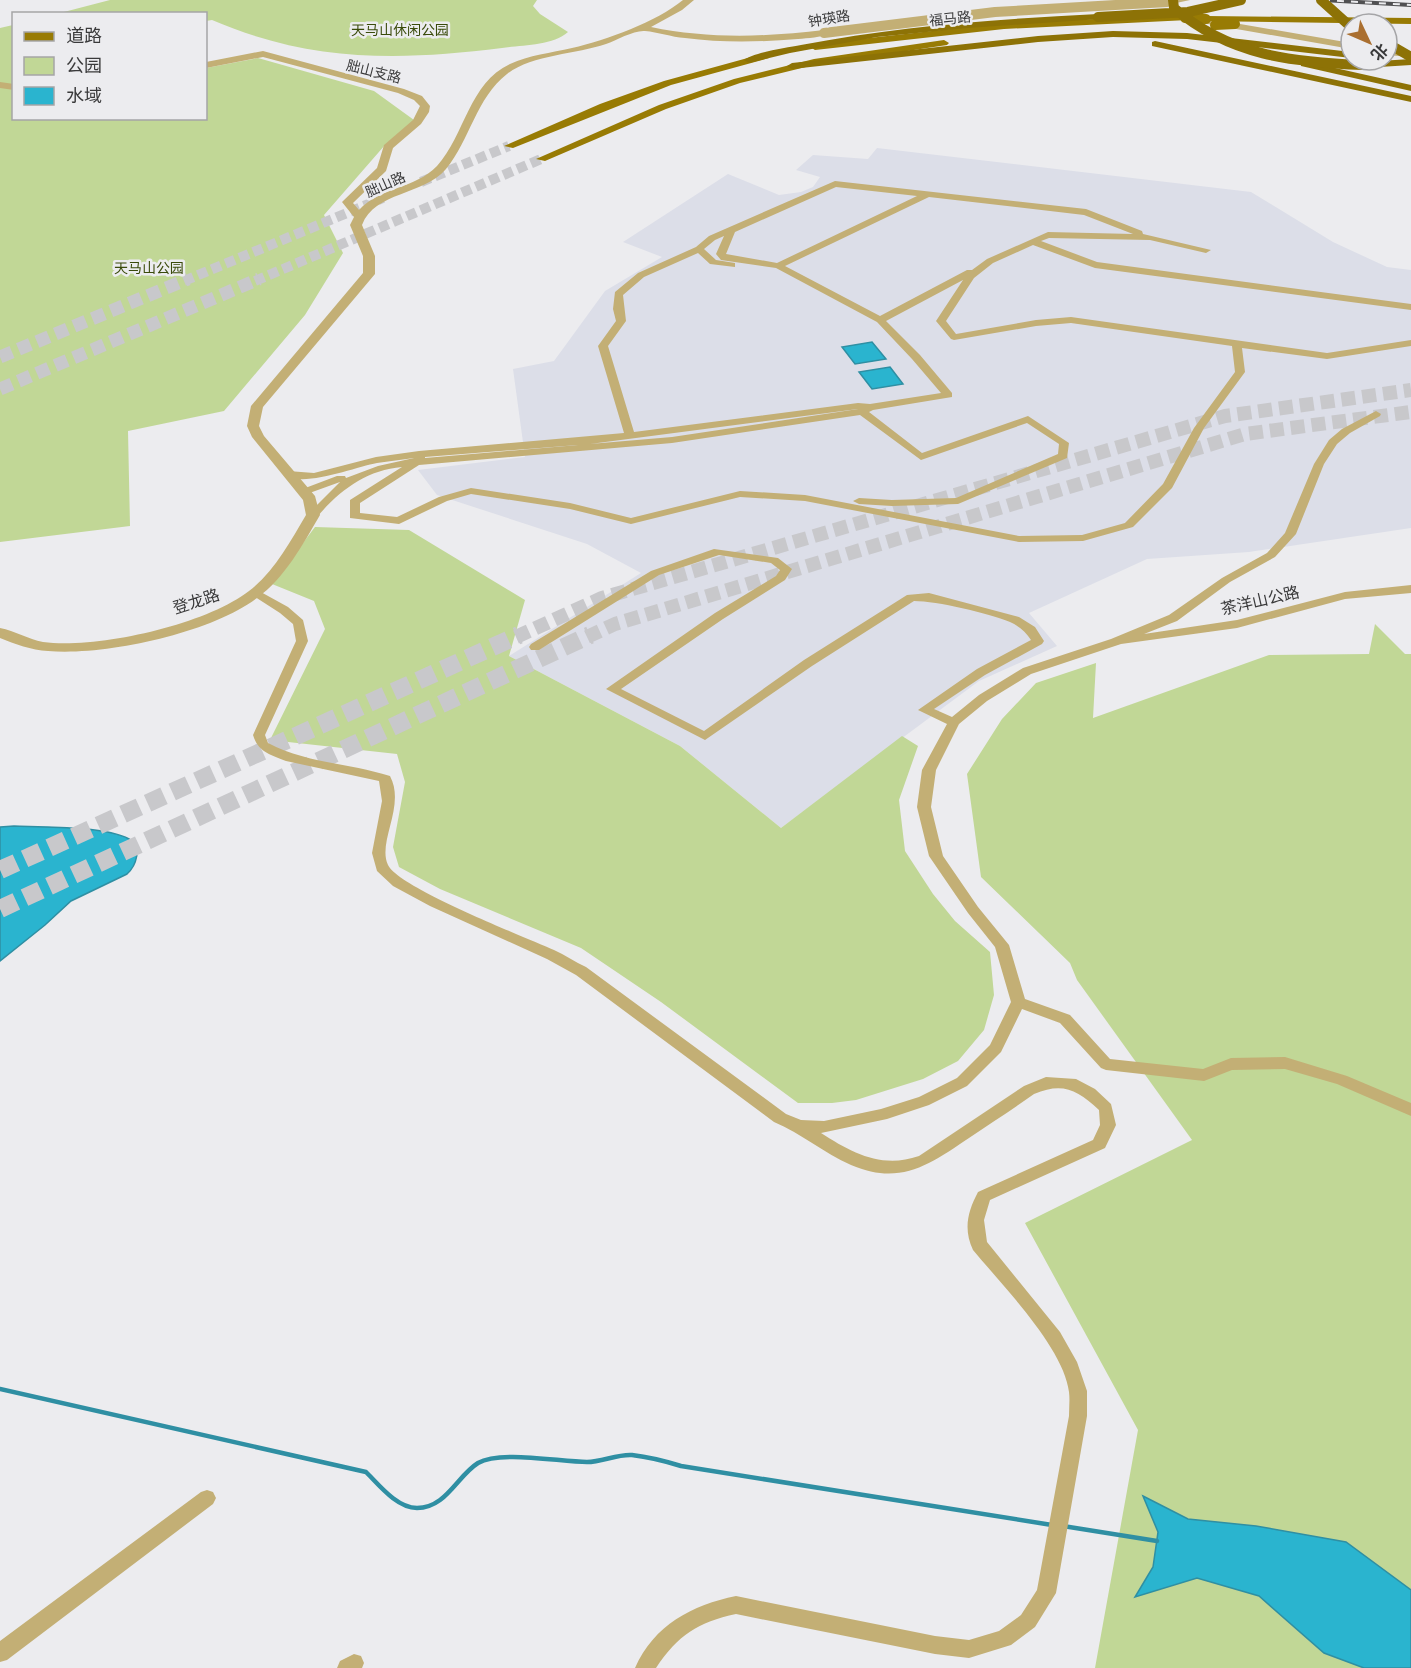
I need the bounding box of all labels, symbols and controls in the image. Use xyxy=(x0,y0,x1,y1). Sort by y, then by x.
street label: 钟瑛路 xyxy=(807,5,851,31)
street label: 福马路 xyxy=(928,6,972,30)
legend xyxy=(12,12,207,120)
north arrow xyxy=(1339,12,1399,72)
park label: 天马山休闲公园 xyxy=(351,20,449,39)
text: 道路 xyxy=(66,23,102,47)
text: 北 xyxy=(1366,39,1393,66)
text: 公园 xyxy=(66,53,102,77)
street label: 胐山支路 xyxy=(345,55,403,87)
text: 水域 xyxy=(66,83,102,107)
street label: 胐山路 xyxy=(362,167,408,201)
park label: 天马山公园 xyxy=(114,258,184,277)
street label: 茶洋山公路 xyxy=(1219,580,1301,620)
street label: 登龙路 xyxy=(170,583,222,619)

